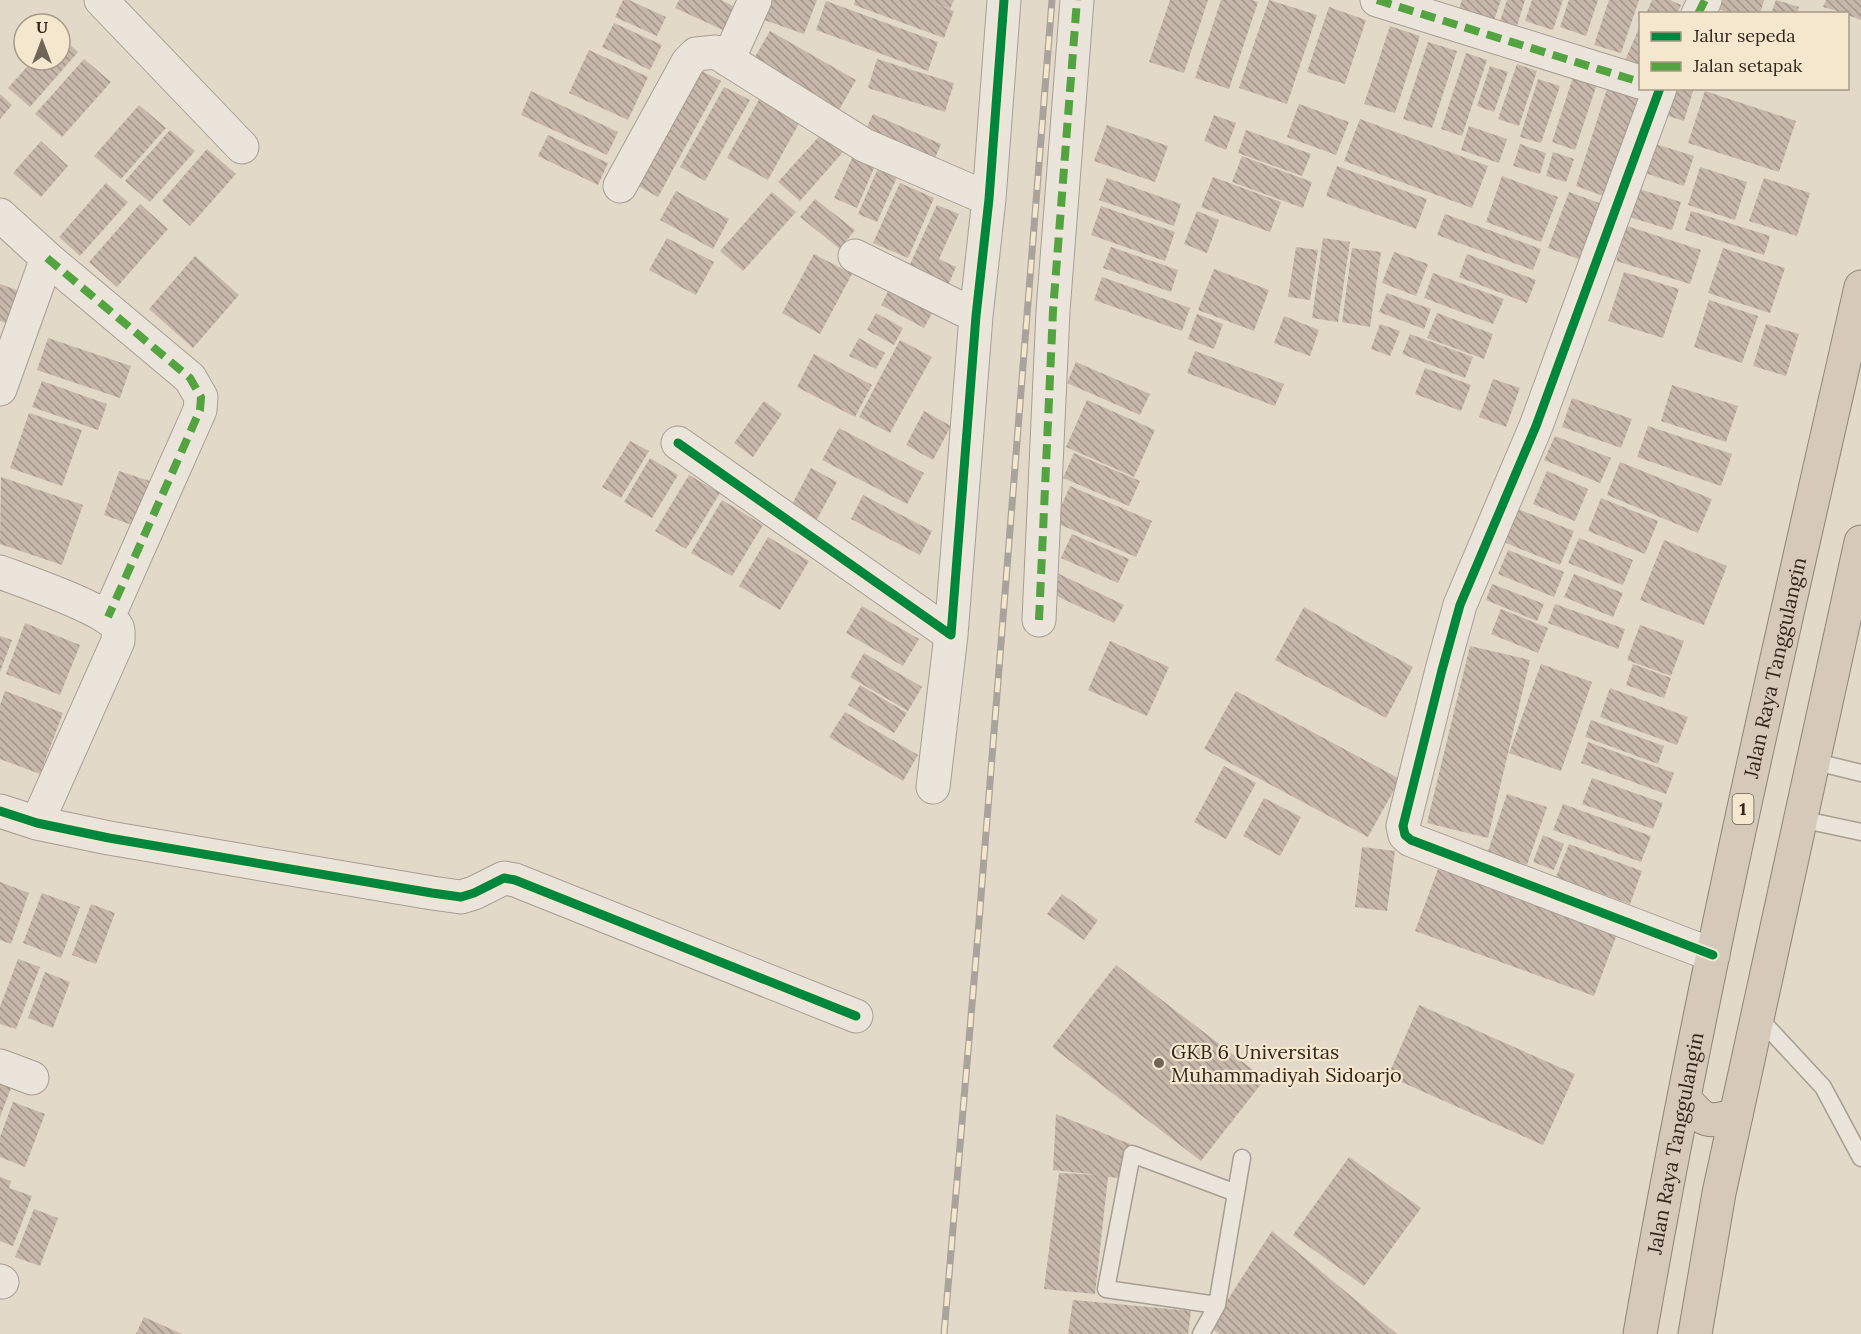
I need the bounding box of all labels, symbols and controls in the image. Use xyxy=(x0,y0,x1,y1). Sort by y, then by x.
north arrow xyxy=(12,12,72,72)
legend xyxy=(1639,12,1849,90)
text: U xyxy=(36,17,48,37)
text: Jalur sepeda xyxy=(1692,24,1795,47)
text: Jalan setapak xyxy=(1692,54,1803,77)
street label: Jalan Raya Tanggulangin xyxy=(1738,555,1811,781)
road number: 1 xyxy=(1732,794,1754,824)
street label: Jalan Raya Tanggulangin xyxy=(1641,1030,1709,1257)
place label: GKB 6 Universitas Muhammadiyah Sidoarjo xyxy=(1171,1039,1402,1087)
marker: GKB 6 Universitas Muhammadiyah Sidoarjo xyxy=(1152,1056,1166,1070)

